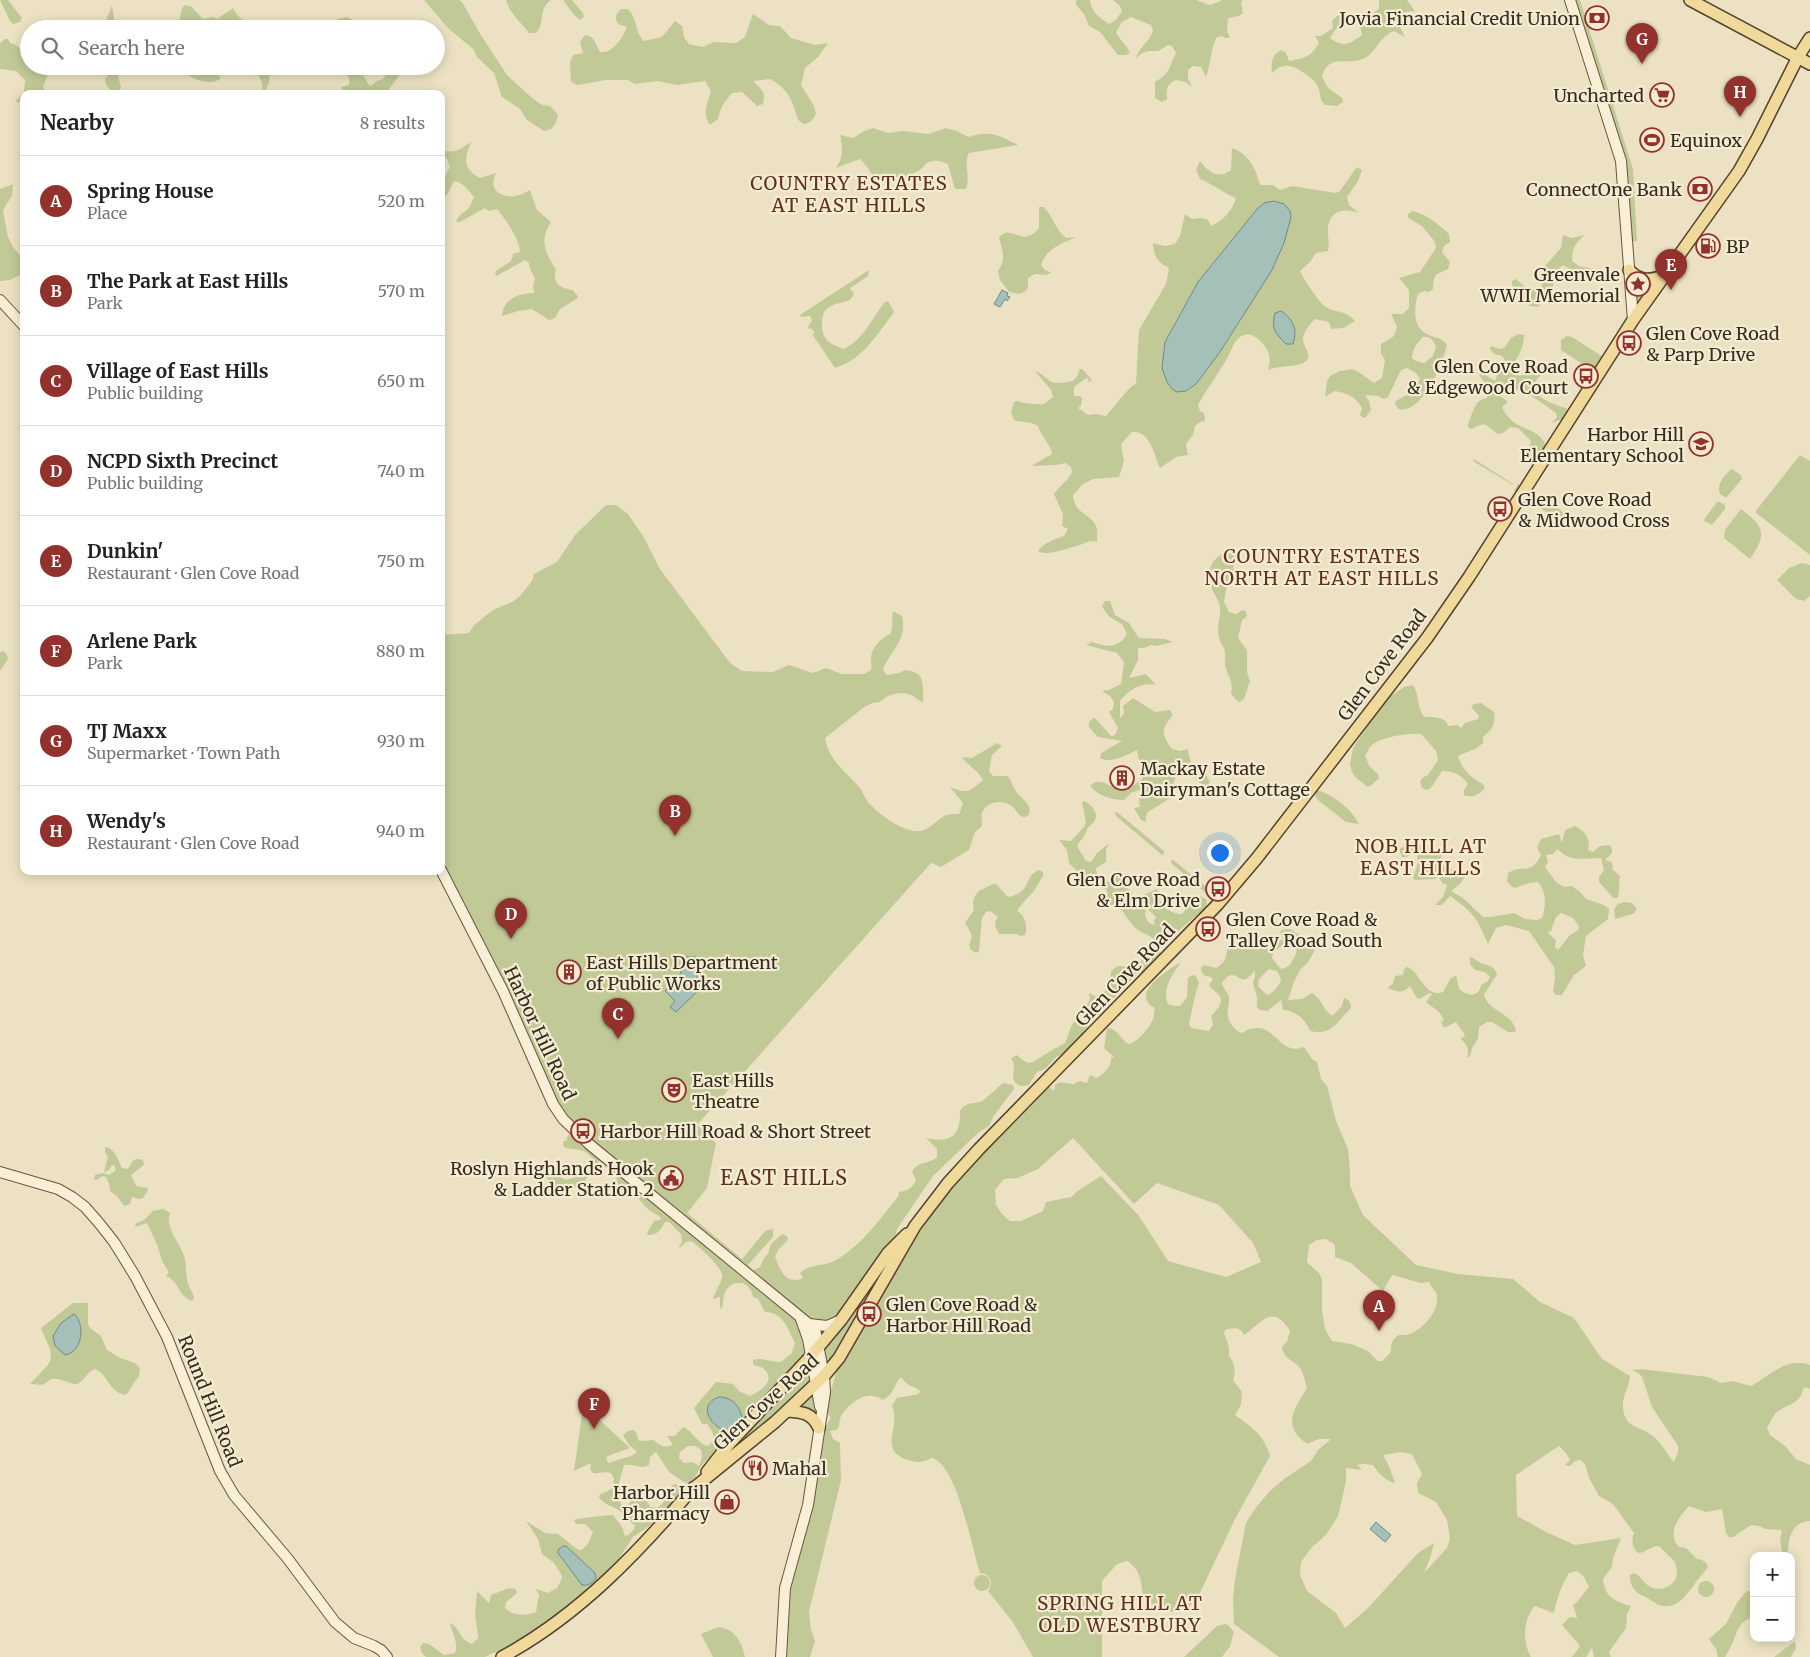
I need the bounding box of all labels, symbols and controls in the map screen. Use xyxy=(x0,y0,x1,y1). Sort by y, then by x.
bank icon: Jovia Financial Credit Union xyxy=(1584,5,1610,31)
place label: Jovia Financial Credit Union xyxy=(1338,7,1580,30)
search box xyxy=(20,20,445,75)
pin: G xyxy=(1626,23,1658,64)
icon: search xyxy=(38,34,66,62)
text: Search here xyxy=(78,36,185,60)
pin: H xyxy=(1724,76,1756,117)
supermarket icon: Uncharted xyxy=(1649,82,1675,108)
place label: Uncharted xyxy=(1553,84,1644,107)
text: Nearby xyxy=(40,109,114,136)
text: 8 results xyxy=(360,113,425,133)
sports icon: Equinox xyxy=(1639,127,1665,153)
place label: Equinox xyxy=(1670,129,1742,152)
district label: COUNTRY ESTATES AT EAST HILLS xyxy=(750,171,948,217)
bank icon: ConnectOne Bank xyxy=(1687,176,1713,202)
place label: ConnectOne Bank xyxy=(1526,178,1683,201)
text: Spring House xyxy=(87,179,214,203)
text: A xyxy=(50,191,62,211)
text: 520 m xyxy=(377,191,425,211)
text: Place xyxy=(87,203,127,223)
fuel station icon: BP xyxy=(1695,233,1721,259)
place label: BP xyxy=(1726,235,1750,258)
pin: E xyxy=(1655,249,1687,290)
place label: Greenvale WWII Memorial xyxy=(1479,263,1620,307)
text: The Park at East Hills xyxy=(87,269,288,293)
place icon: Greenvale WWII Memorial xyxy=(1625,271,1651,297)
text: B xyxy=(50,281,62,301)
text: 570 m xyxy=(378,281,425,301)
text: Park xyxy=(87,293,123,313)
place label: Glen Cove Road & Parp Drive xyxy=(1646,322,1780,366)
bus stop icon: Glen Cove Road & Parp Drive xyxy=(1616,330,1642,356)
place label: Glen Cove Road & Edgewood Court xyxy=(1407,355,1568,399)
text: Village of East Hills xyxy=(87,359,269,383)
bus stop icon: Glen Cove Road & Edgewood Court xyxy=(1573,363,1599,389)
text: C xyxy=(51,371,61,391)
text: 650 m xyxy=(377,371,425,391)
text: Public building xyxy=(87,383,203,403)
place label: Harbor Hill Elementary School xyxy=(1520,423,1684,467)
school or university icon: Harbor Hill Elementary School xyxy=(1688,431,1714,457)
text: NCPD Sixth Precinct xyxy=(87,449,278,473)
text: D xyxy=(50,461,62,481)
text: 740 m xyxy=(378,461,425,481)
text: Public building xyxy=(87,473,203,493)
place label: Glen Cove Road & Midwood Cross xyxy=(1518,488,1670,532)
bus stop icon: Glen Cove Road & Midwood Cross xyxy=(1487,496,1513,522)
text: Dunkin' xyxy=(87,539,163,563)
district label: COUNTRY ESTATES NORTH AT EAST HILLS xyxy=(1205,544,1439,590)
text: E xyxy=(51,551,61,571)
text: 750 m xyxy=(377,551,425,571)
text: Restaurant · Glen Cove Road xyxy=(87,563,299,583)
street label: Glen Cove Road xyxy=(1333,605,1431,725)
text: Arlene Park xyxy=(87,629,197,653)
text: F xyxy=(51,641,61,661)
text: 880 m xyxy=(376,641,425,661)
text: Park xyxy=(87,653,123,673)
text: TJ Maxx xyxy=(87,719,167,743)
text: G xyxy=(50,731,62,751)
text: 930 m xyxy=(377,731,425,751)
text: Supermarket · Town Path xyxy=(87,743,280,763)
place label: Mackay Estate Dairyman's Cottage xyxy=(1140,757,1310,801)
building icon: Mackay Estate Dairyman's Cottage xyxy=(1109,765,1135,791)
pin: B xyxy=(659,795,691,836)
text: Wendy's xyxy=(87,809,166,833)
text: H xyxy=(49,821,63,841)
text: 940 m xyxy=(376,821,425,841)
text: Restaurant · Glen Cove Road xyxy=(87,833,299,853)
district label: NOB HILL AT EAST HILLS xyxy=(1355,834,1487,880)
your location xyxy=(1207,840,1233,866)
place label: Glen Cove Road & Elm Drive xyxy=(1066,868,1200,912)
bus stop icon: Glen Cove Road & Elm Drive xyxy=(1205,876,1231,902)
pin: D xyxy=(495,898,527,939)
place label: Glen Cove Road & Talley Road South xyxy=(1226,908,1383,952)
bus stop icon: Glen Cove Road & Talley Road South xyxy=(1195,916,1221,942)
street label: Glen Cove Road xyxy=(1070,919,1180,1031)
place label: East Hills Department of Public Works xyxy=(586,951,778,995)
building icon: East Hills Department of Public Works xyxy=(556,959,582,985)
street label: Harbor Hill Road xyxy=(499,962,581,1104)
pin: C xyxy=(602,998,634,1039)
place label: East Hills Theatre xyxy=(692,1069,774,1113)
theatre icon: East Hills Theatre xyxy=(661,1077,687,1103)
bus stop icon: Harbor Hill Road & Short Street xyxy=(570,1118,596,1144)
place label: Harbor Hill Road & Short Street xyxy=(600,1120,871,1143)
place label: Roslyn Highlands Hook & Ladder Station 2 xyxy=(450,1157,655,1201)
public building icon: Roslyn Highlands Hook & Ladder Station 2 xyxy=(658,1165,684,1191)
district label: EAST HILLS xyxy=(720,1165,848,1190)
pin: A xyxy=(1363,1290,1395,1331)
place label: Glen Cove Road & Harbor Hill Road xyxy=(886,1293,1038,1337)
bus stop icon: Glen Cove Road & Harbor Hill Road xyxy=(856,1301,882,1327)
street label: Round Hill Road xyxy=(173,1332,247,1471)
street label: Glen Cove Road xyxy=(709,1349,823,1455)
pin: F xyxy=(578,1388,610,1429)
restaurant icon: Mahal xyxy=(742,1455,768,1481)
place label: Mahal xyxy=(772,1457,827,1480)
place label: Harbor Hill Pharmacy xyxy=(613,1481,711,1525)
shop icon: Harbor Hill Pharmacy xyxy=(714,1489,740,1515)
map controls xyxy=(1750,1552,1795,1642)
button: + xyxy=(1750,1552,1795,1597)
district label: SPRING HILL AT OLD WESTBURY xyxy=(1037,1591,1203,1637)
button: − xyxy=(1750,1597,1795,1642)

